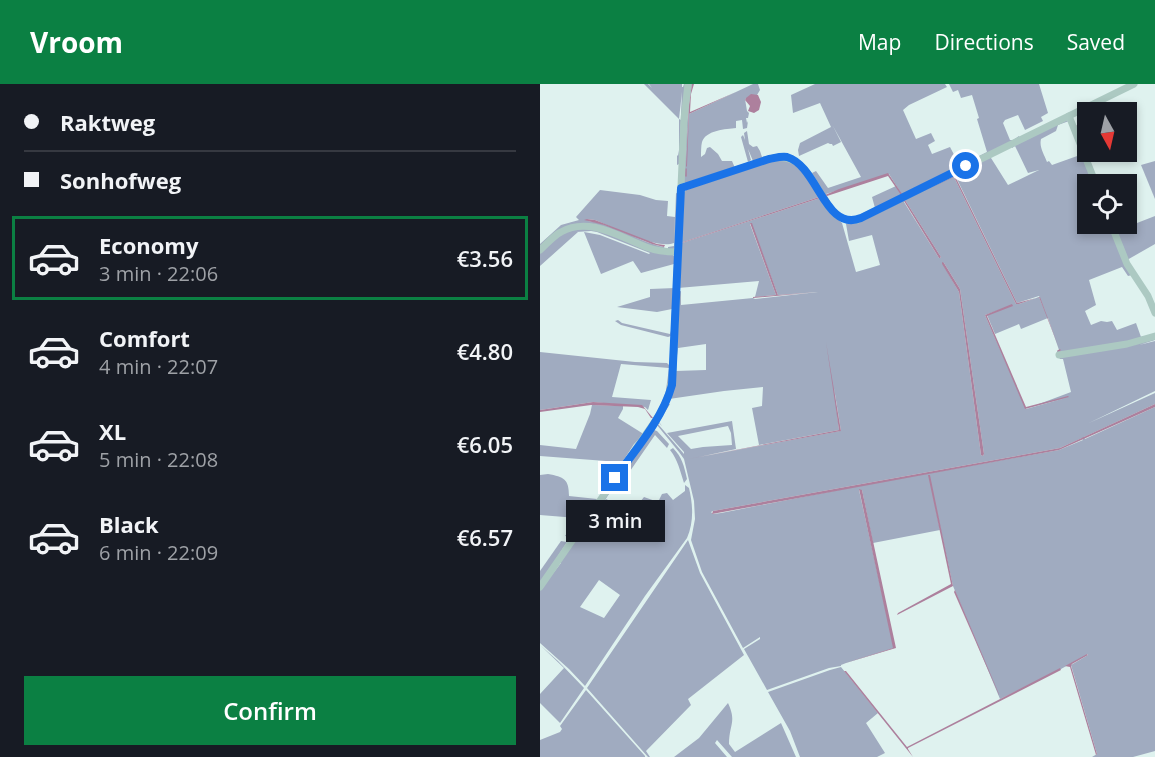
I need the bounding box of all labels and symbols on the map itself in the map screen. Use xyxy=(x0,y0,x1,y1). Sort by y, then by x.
north arrow xyxy=(1077,102,1137,162)
route start xyxy=(952,152,979,179)
route end xyxy=(601,464,628,491)
callout: 3 min xyxy=(566,499,664,541)

